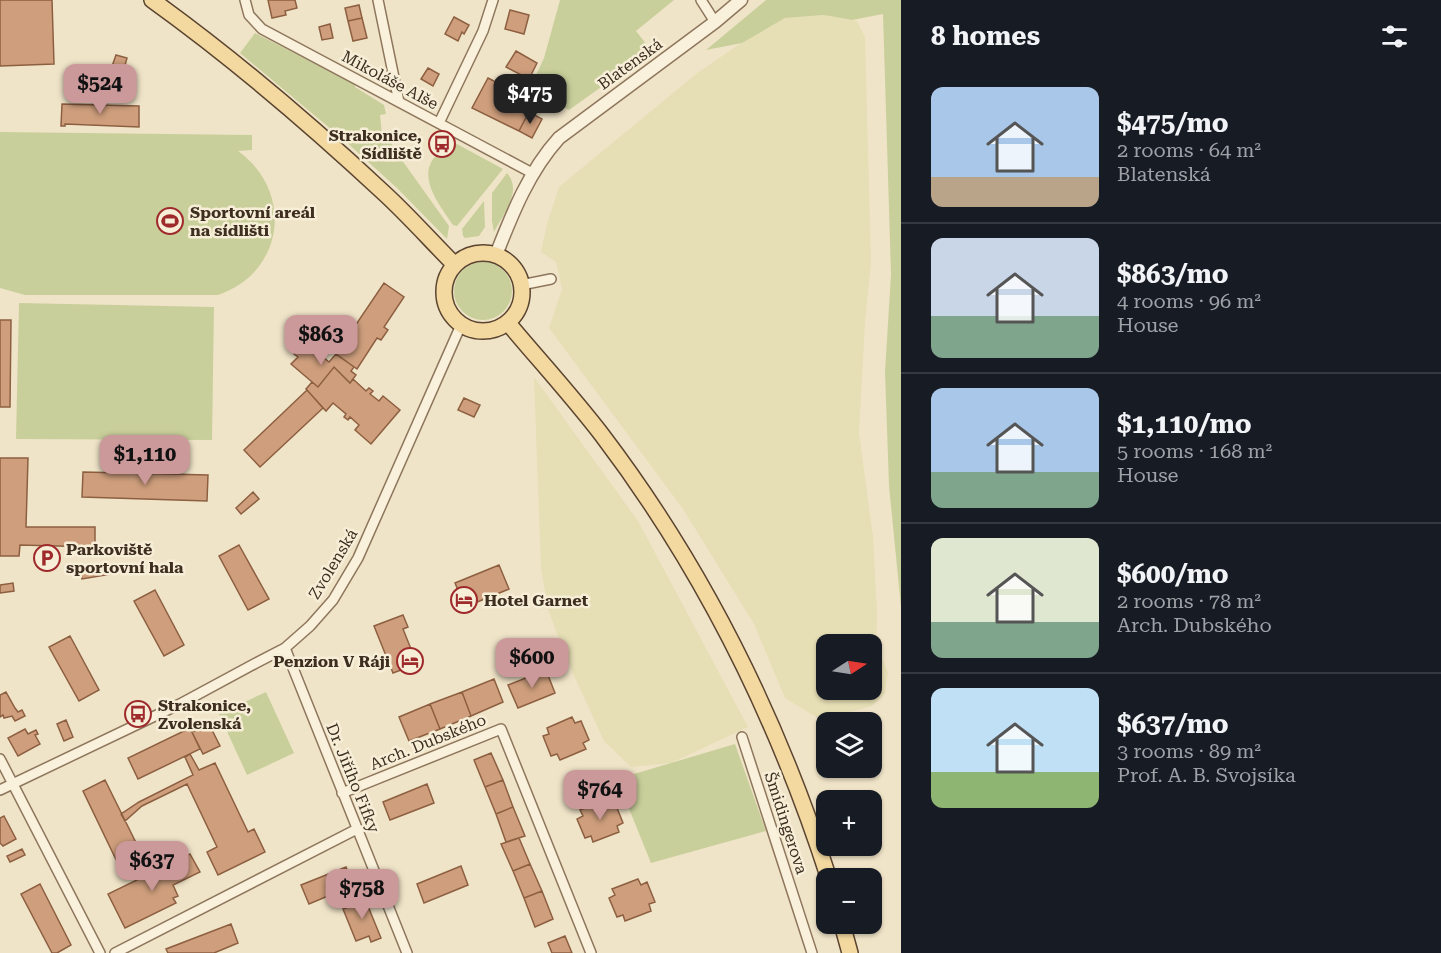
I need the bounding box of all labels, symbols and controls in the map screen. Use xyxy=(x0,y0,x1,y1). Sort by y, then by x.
icon: filters xyxy=(1378,20,1411,53)
text: 8 homes xyxy=(931,21,1040,51)
street label: Blatenská xyxy=(594,34,666,94)
street label: Mikoláše Alše xyxy=(339,47,442,113)
pin: $524 xyxy=(64,64,136,115)
text: $524 xyxy=(78,71,122,95)
pin: $475 xyxy=(494,74,566,125)
text: $475 xyxy=(508,81,552,105)
text: $475/mo xyxy=(1117,108,1229,138)
icon: home xyxy=(979,111,1051,183)
place label: Strakonice, Sídliště xyxy=(329,126,422,163)
bus stop icon: Strakonice, Sídliště xyxy=(427,129,457,159)
text: 2 rooms · 64 m² xyxy=(1117,138,1261,162)
text: Blatenská xyxy=(1117,162,1211,186)
place label: Sportovní areál na sídlišti xyxy=(190,203,316,240)
sports icon: Sportovní areál na sídlišti xyxy=(155,206,185,236)
text: $863/mo xyxy=(1117,259,1229,289)
icon: home xyxy=(979,262,1051,334)
text: 4 rooms · 96 m² xyxy=(1117,289,1261,313)
text: House xyxy=(1117,313,1179,337)
pin: $863 xyxy=(285,315,357,366)
text: $863 xyxy=(299,322,343,346)
text: $1,110/mo xyxy=(1117,409,1252,439)
icon: home xyxy=(979,412,1051,484)
pin: $1,110 xyxy=(96,435,194,486)
text: 5 rooms · 168 m² xyxy=(1117,439,1272,463)
text: $1,110 xyxy=(114,442,176,466)
text: House xyxy=(1117,463,1179,487)
street label: Zvolenská xyxy=(305,525,362,603)
place label: Parkoviště sportovní hala xyxy=(66,540,184,577)
parking icon: Parkoviště sportovní hala xyxy=(32,543,62,573)
text: $600/mo xyxy=(1117,559,1229,589)
icon: home xyxy=(979,562,1051,634)
hotel icon: Hotel Garnet xyxy=(449,585,479,615)
text: 2 rooms · 78 m² xyxy=(1117,589,1261,613)
place label: Hotel Garnet xyxy=(484,591,589,610)
text: Arch. Dubského xyxy=(1117,613,1272,637)
north arrow xyxy=(816,634,882,700)
map controls xyxy=(816,634,882,934)
pin: $600 xyxy=(496,638,568,689)
text: $600 xyxy=(510,645,554,669)
hotel icon: Penzion V Ráji xyxy=(395,646,425,676)
place label: Penzion V Ráji xyxy=(273,652,391,671)
place label: Strakonice, Zvolenská xyxy=(158,696,251,733)
bus stop icon: Strakonice, Zvolenská xyxy=(123,699,153,729)
text: $637/mo xyxy=(1117,709,1229,739)
street label: Arch. Dubského xyxy=(367,710,489,774)
button: layers xyxy=(816,712,882,778)
icon: home xyxy=(979,712,1051,784)
street label: Dr. Jiřího Fifky xyxy=(322,721,384,836)
text: 3 rooms · 89 m² xyxy=(1117,739,1261,763)
text: Prof. A. B. Svojsíka xyxy=(1117,763,1296,787)
street label: Šmidingerova xyxy=(761,769,812,877)
pin: $764 xyxy=(564,770,636,821)
text: $764 xyxy=(578,777,622,801)
button: + xyxy=(816,790,882,856)
pin: $637 xyxy=(116,841,188,892)
text: $637 xyxy=(130,848,174,872)
button: − xyxy=(816,868,882,934)
pin: $758 xyxy=(326,869,398,920)
text: $758 xyxy=(340,876,384,900)

